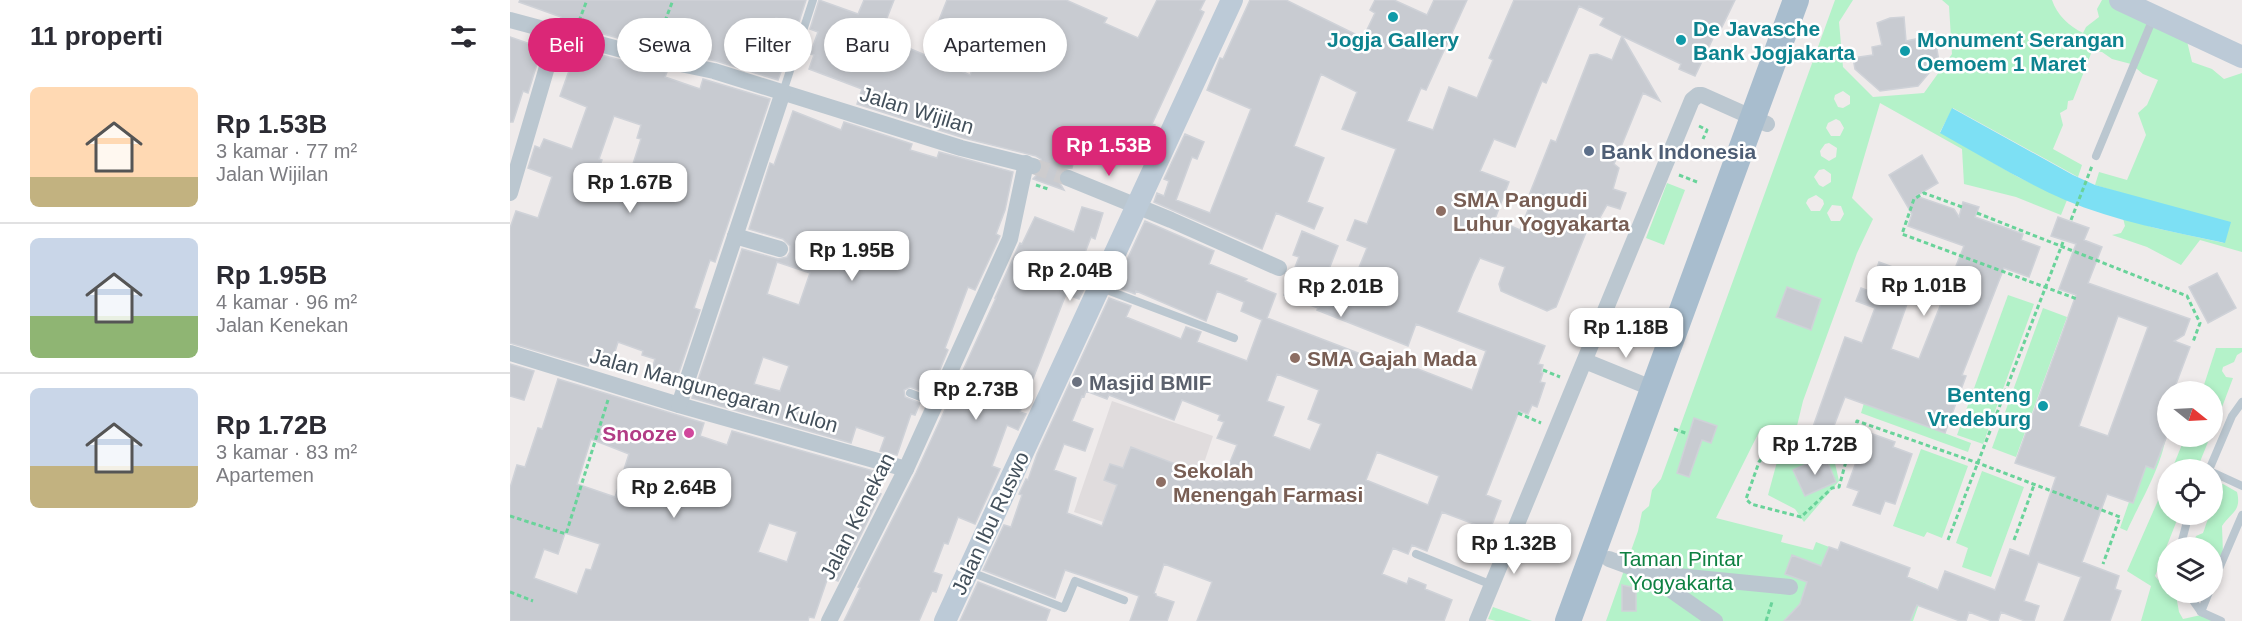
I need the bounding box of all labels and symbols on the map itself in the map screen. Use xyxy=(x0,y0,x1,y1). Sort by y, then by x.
marker: Jogja Gallery xyxy=(1386,10,1400,24)
place label: De Javasche Bank Jogjakarta xyxy=(1693,17,1856,64)
place label: Jogja Gallery xyxy=(1327,28,1459,51)
place label: Monument Serangan Oemoem 1 Maret xyxy=(1917,28,2125,75)
marker: De Javasche Bank Jogjakarta xyxy=(1674,33,1688,47)
marker: Monument Serangan Oemoem 1 Maret xyxy=(1898,44,1912,58)
street label: Jalan Wijilan xyxy=(857,82,977,138)
pin: Rp 1.53B xyxy=(1047,126,1171,177)
place label: Bank Indonesia xyxy=(1601,140,1757,163)
marker: Bank Indonesia xyxy=(1582,144,1596,158)
pin: Rp 1.67B xyxy=(568,163,692,214)
place label: SMA Pangudi Luhur Yogyakarta xyxy=(1453,188,1630,235)
marker: SMA Pangudi Luhur Yogyakarta xyxy=(1434,204,1448,218)
pin: Rp 1.95B xyxy=(790,231,914,282)
pin: Rp 2.04B xyxy=(1008,251,1132,302)
pin: Rp 1.01B xyxy=(1862,266,1986,317)
pin: Rp 2.01B xyxy=(1279,267,1403,318)
pin: Rp 1.18B xyxy=(1564,308,1688,359)
street label: Jalan Mangunegaran Kulon xyxy=(587,344,841,436)
place label: SMA Gajah Mada xyxy=(1307,347,1477,370)
marker: SMA Gajah Mada xyxy=(1288,351,1302,365)
pin: Rp 2.73B xyxy=(914,370,1038,421)
place label: Masjid BMIF xyxy=(1089,371,1212,394)
marker: Masjid BMIF xyxy=(1070,375,1084,389)
north arrow xyxy=(2157,381,2223,447)
place label: Benteng Vredeburg xyxy=(1927,383,2031,430)
marker: Benteng Vredeburg xyxy=(2036,399,2050,413)
place label: Snooze xyxy=(602,422,677,445)
pin: Rp 1.72B xyxy=(1753,425,1877,476)
marker: Snooze xyxy=(682,426,696,440)
street label: Jalan Ibu Ruswo xyxy=(947,448,1033,598)
street label: Jalan Kenekan xyxy=(815,449,899,583)
place label: Sekolah Menengah Farmasi xyxy=(1173,459,1363,506)
pin: Rp 2.64B xyxy=(612,468,736,519)
marker: Sekolah Menengah Farmasi xyxy=(1154,475,1168,489)
pin: Rp 1.32B xyxy=(1452,524,1576,575)
park label: Taman Pintar Yogyakarta xyxy=(1619,547,1743,594)

